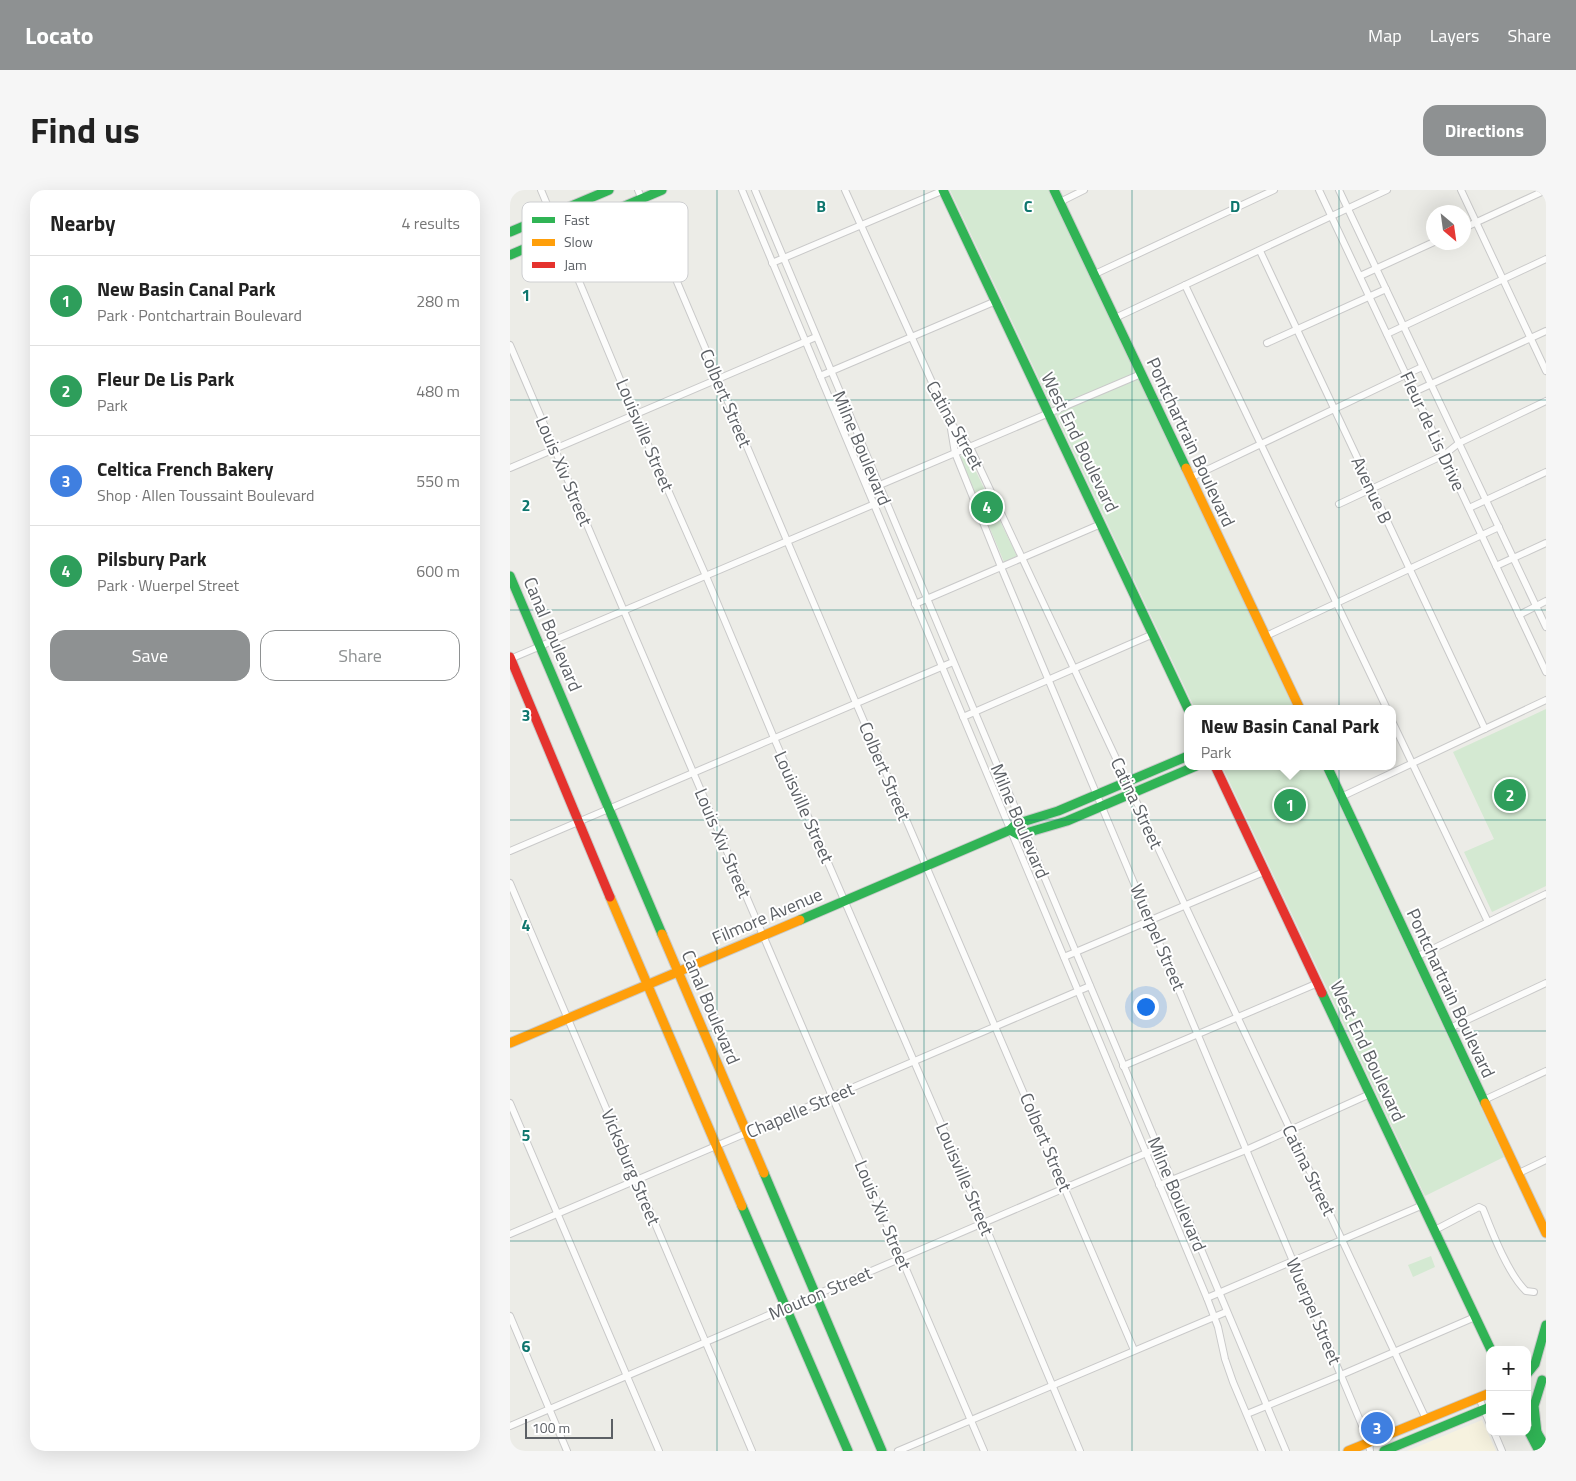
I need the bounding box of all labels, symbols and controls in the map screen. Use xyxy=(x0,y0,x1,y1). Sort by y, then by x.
text: Locato xyxy=(25,17,94,53)
text: Map xyxy=(1368,22,1402,49)
text: Layers xyxy=(1430,22,1479,49)
text: Share xyxy=(1507,22,1551,49)
text: Find us xyxy=(30,103,140,157)
button: Directions xyxy=(1423,105,1546,156)
text: B xyxy=(816,194,826,218)
text: C xyxy=(1024,194,1033,218)
text: D xyxy=(1230,194,1240,218)
legend xyxy=(522,202,688,282)
north arrow xyxy=(1426,205,1471,250)
text: Nearby xyxy=(50,207,115,239)
text: Fast xyxy=(564,209,589,230)
text: 4 results xyxy=(401,211,460,235)
text: Slow xyxy=(564,231,593,252)
text: Jam xyxy=(564,254,587,275)
text: New Basin Canal Park xyxy=(97,274,276,303)
text: 1 xyxy=(522,283,530,307)
text: 1 xyxy=(62,289,70,313)
text: 280 m xyxy=(416,289,460,313)
text: Park · Pontchartrain Boulevard xyxy=(97,303,302,327)
street label: Colbert Street xyxy=(693,345,759,452)
street label: Pontchartrain Boulevard xyxy=(1140,353,1242,531)
text: Fleur De Lis Park xyxy=(97,364,234,393)
street label: West End Boulevard xyxy=(1034,367,1126,517)
street label: Fleur de Lis Drive xyxy=(1393,367,1473,495)
street label: Louisville Street xyxy=(609,374,681,496)
street label: Catina Street xyxy=(919,376,991,475)
text: 2 xyxy=(62,379,70,403)
text: 480 m xyxy=(416,379,460,403)
street label: Milne Boulevard xyxy=(826,386,898,510)
text: Park xyxy=(97,393,128,417)
street label: Louis Xiv Street xyxy=(529,412,600,531)
street label: Avenue B xyxy=(1345,452,1399,528)
text: Celtica French Bakery xyxy=(97,454,274,483)
text: 3 xyxy=(62,469,70,493)
text: 550 m xyxy=(416,469,460,493)
text: Shop · Allen Toussaint Boulevard xyxy=(97,483,315,507)
pin: 4 xyxy=(971,488,1003,526)
text: 2 xyxy=(522,493,530,517)
text: Pilsbury Park xyxy=(97,544,206,573)
text: 4 xyxy=(62,559,70,583)
text: 600 m xyxy=(416,559,460,583)
text: Park · Wuerpel Street xyxy=(97,573,239,597)
street label: Canal Boulevard xyxy=(517,573,589,695)
button: Save xyxy=(50,630,250,681)
button: Share xyxy=(260,630,460,681)
text: 3 xyxy=(522,703,530,727)
popup xyxy=(1184,705,1396,770)
text: New Basin Canal Park xyxy=(1201,711,1379,740)
street label: Colbert Street xyxy=(852,718,918,825)
text: Park xyxy=(1201,740,1231,764)
street label: Louisville Street xyxy=(767,747,841,868)
street label: Catina Street xyxy=(1104,753,1170,854)
street label: Milne Boulevard xyxy=(984,759,1056,883)
pin: 2 xyxy=(1494,776,1526,814)
street label: Louis Xiv Street xyxy=(688,784,759,903)
pin: 1 xyxy=(1274,786,1306,824)
street label: Wuerpel Street xyxy=(1123,879,1193,995)
street label: Filmore Avenue xyxy=(708,881,826,951)
street label: Pontchartrain Boulevard xyxy=(1400,904,1502,1082)
text: 4 xyxy=(522,913,531,937)
street label: Canal Boulevard xyxy=(675,946,747,1068)
street label: West End Boulevard xyxy=(1323,976,1413,1126)
your location xyxy=(1133,994,1159,1020)
street label: Chapelle Street xyxy=(742,1075,859,1145)
street label: Colbert Street xyxy=(1013,1089,1079,1196)
street label: Vicksburg Street xyxy=(594,1105,668,1230)
street label: Louisville Street xyxy=(929,1118,1001,1240)
street label: Catina Street xyxy=(1275,1120,1343,1221)
text: 5 xyxy=(522,1123,531,1147)
street label: Milne Boulevard xyxy=(1141,1132,1213,1256)
street label: Louis Xiv Street xyxy=(848,1156,919,1275)
street label: Wuerpel Street xyxy=(1279,1253,1349,1369)
street label: Mouton Street xyxy=(764,1259,876,1327)
text: 6 xyxy=(522,1334,531,1358)
map controls xyxy=(1486,1346,1531,1436)
button: + xyxy=(1486,1346,1531,1391)
button: − xyxy=(1486,1391,1531,1436)
pin: 3 xyxy=(1361,1409,1393,1447)
scale bar xyxy=(525,1416,612,1439)
text: 100 m xyxy=(532,1417,570,1438)

